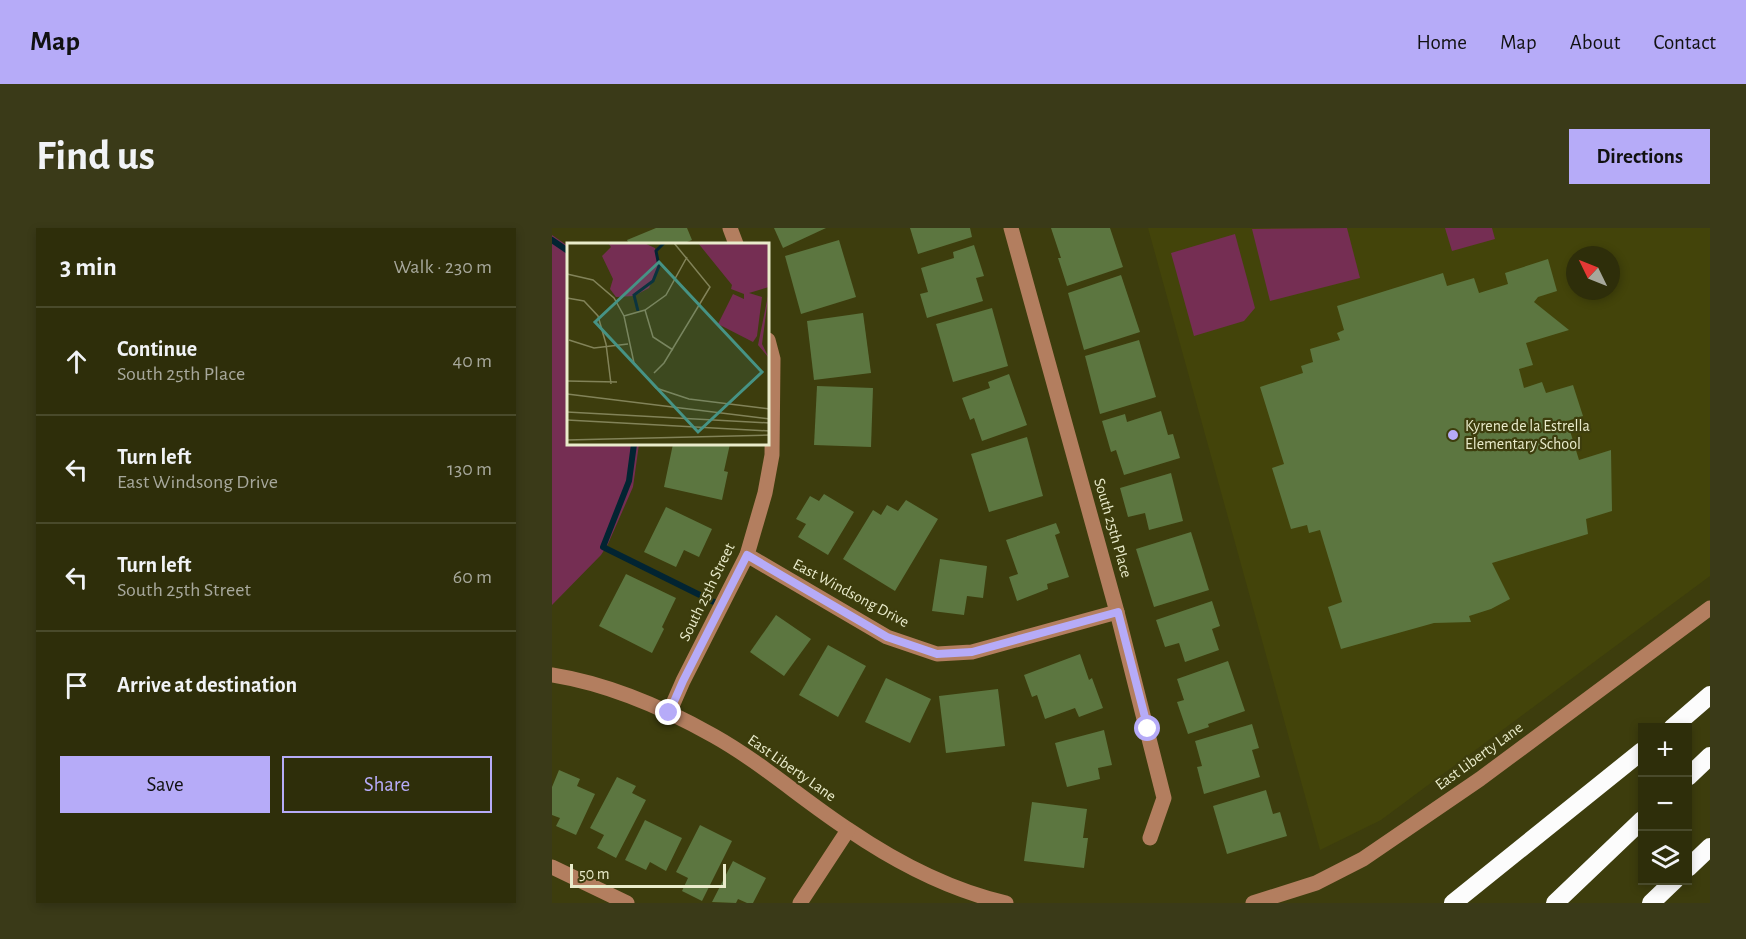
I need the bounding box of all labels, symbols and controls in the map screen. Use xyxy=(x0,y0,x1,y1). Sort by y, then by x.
text: Map xyxy=(30,28,80,56)
text: Home xyxy=(1416,32,1467,53)
text: Map xyxy=(1500,32,1537,53)
text: About xyxy=(1570,32,1620,53)
text: Contact xyxy=(1653,32,1716,53)
button: Directions xyxy=(1569,129,1710,184)
text: Find us xyxy=(36,135,155,177)
inset map xyxy=(567,243,770,446)
north arrow xyxy=(1566,246,1620,300)
text: 3 min xyxy=(60,254,117,280)
text: Walk · 230 m xyxy=(394,257,492,277)
text: Continue xyxy=(117,338,197,360)
icon: ahead xyxy=(60,345,93,378)
text: 40 m xyxy=(453,351,492,371)
text: South 25th Place xyxy=(117,364,245,384)
place label: Kyrene de la Estrella Elementary School xyxy=(1465,418,1590,453)
marker: Kyrene de la Estrella Elementary School xyxy=(1446,428,1460,442)
text: Turn left xyxy=(117,446,191,468)
icon: left xyxy=(60,453,93,486)
text: 130 m xyxy=(447,459,492,479)
text: East Windsong Drive xyxy=(117,472,278,492)
street label: South 25th Place xyxy=(1091,477,1135,579)
street label: South 25th Street xyxy=(676,540,738,644)
text: Turn left xyxy=(117,554,191,576)
street label: East Windsong Drive xyxy=(790,556,912,630)
icon: left xyxy=(60,561,93,594)
text: 60 m xyxy=(453,567,492,587)
text: South 25th Street xyxy=(117,580,251,600)
icon: arrive xyxy=(60,669,93,702)
text: Arrive at destination xyxy=(117,674,297,696)
route end xyxy=(655,699,681,725)
route start xyxy=(1134,715,1160,741)
street label: East Liberty Lane xyxy=(1432,719,1526,794)
map controls xyxy=(1638,723,1692,885)
button: + xyxy=(1638,723,1692,777)
street label: East Liberty Lane xyxy=(744,732,839,805)
button: Save xyxy=(60,756,270,813)
button: Share xyxy=(282,756,492,813)
button: − xyxy=(1638,777,1692,831)
button: layers xyxy=(1638,831,1692,885)
scale bar xyxy=(570,861,726,888)
text: 50 m xyxy=(579,866,610,882)

